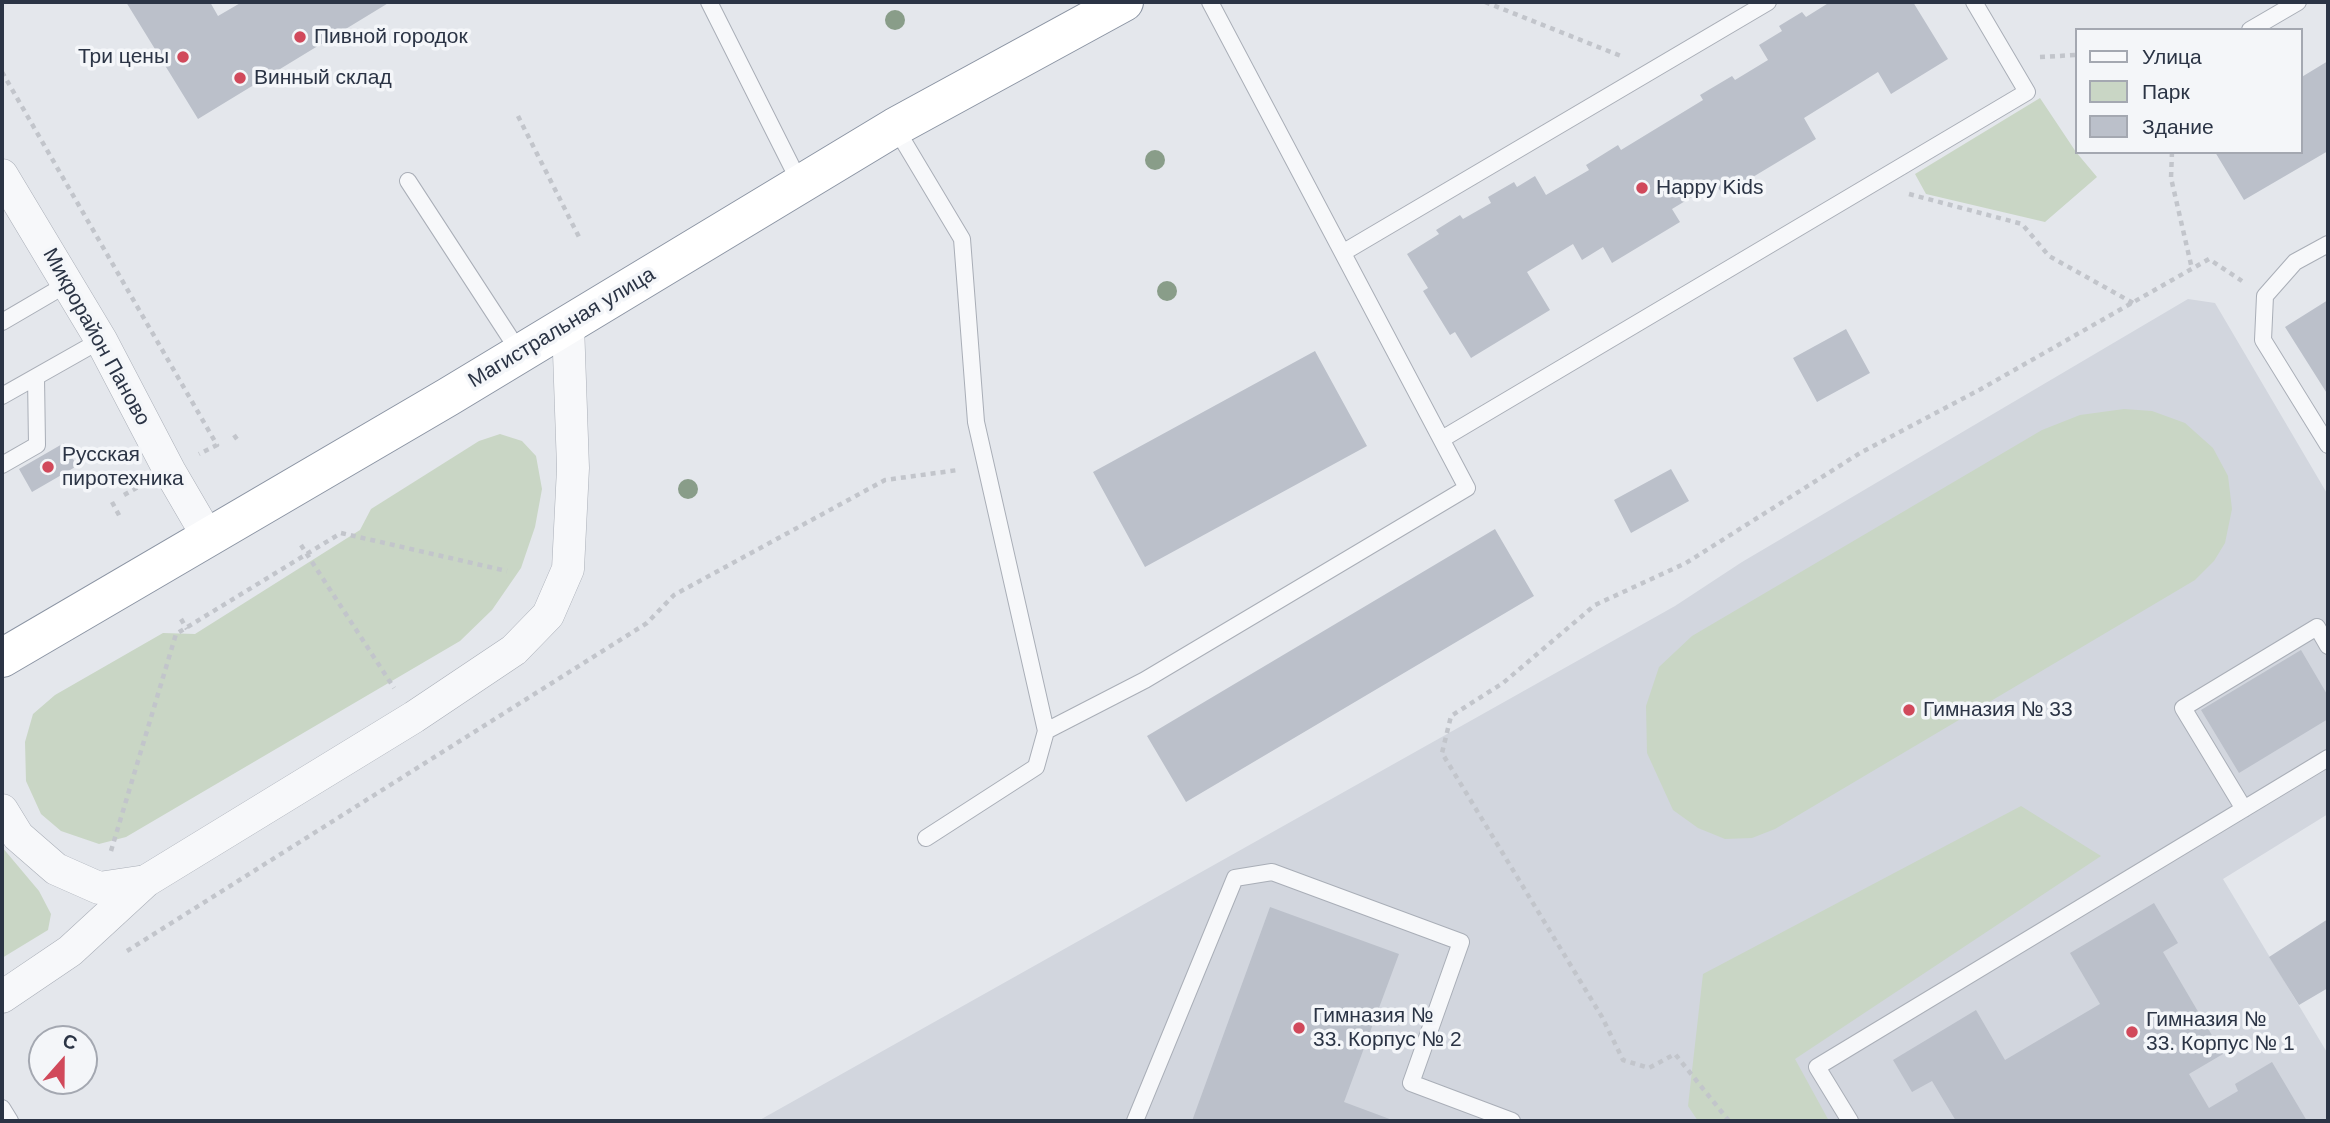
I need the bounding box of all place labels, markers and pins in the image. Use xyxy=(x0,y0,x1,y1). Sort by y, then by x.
place label: Пивной городок xyxy=(314,24,468,50)
marker: Пивной городок xyxy=(292,29,308,45)
place label: Три цены xyxy=(78,44,169,70)
marker: Три цены xyxy=(175,49,191,65)
place label: Винный склад xyxy=(254,65,392,91)
marker: Винный склад xyxy=(232,70,248,86)
place label: Happy Kids xyxy=(1656,175,1763,201)
marker: Happy Kids xyxy=(1634,180,1650,196)
place label: Русская пиротехника xyxy=(62,442,184,492)
marker: Русская пиротехника xyxy=(40,459,56,475)
place label: Гимназия № 33 xyxy=(1923,697,2073,723)
marker: Гимназия № 33 xyxy=(1901,702,1917,718)
place label: Гимназия № 33. Корпус № 2 xyxy=(1313,1003,1462,1053)
place label: Гимназия № 33. Корпус № 1 xyxy=(2146,1007,2295,1057)
marker: Гимназия № 33. Корпус № 2 xyxy=(1291,1020,1307,1036)
marker: Гимназия № 33. Корпус № 1 xyxy=(2124,1024,2140,1040)

